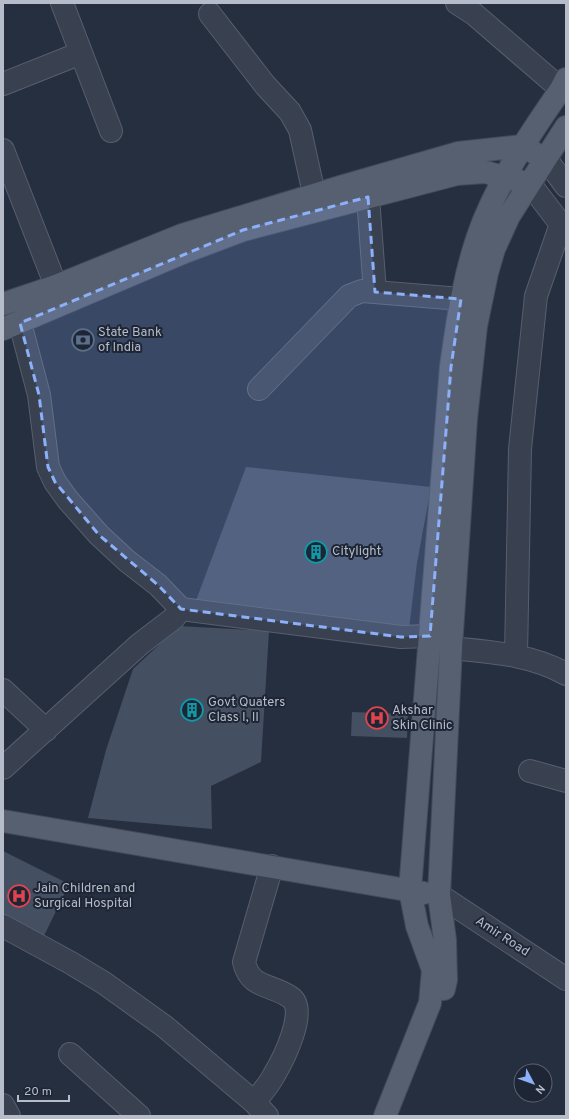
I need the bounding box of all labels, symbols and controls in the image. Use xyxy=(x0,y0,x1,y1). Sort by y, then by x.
place label: State Bank of India xyxy=(98,325,162,356)
bank icon: State Bank of India xyxy=(70,327,96,353)
building icon: Citylight xyxy=(303,539,329,565)
place label: Citylight xyxy=(332,544,381,560)
place label: Govt Quaters Class I, II xyxy=(208,695,285,726)
building icon: Govt Quaters Class I, II xyxy=(179,697,205,723)
place label: Akshar Skin Clinic xyxy=(392,703,453,734)
hospital icon: Akshar Skin Clinic xyxy=(364,705,390,731)
place label: Jain Children and Surgical Hospital xyxy=(34,881,135,912)
hospital icon: Jain Children and Surgical Hospital xyxy=(6,883,32,909)
street label: Amir Road xyxy=(472,914,532,960)
north arrow xyxy=(513,1063,553,1103)
scale bar xyxy=(18,1077,69,1103)
text: N xyxy=(532,1081,548,1096)
text: 20 m xyxy=(24,1084,52,1100)

